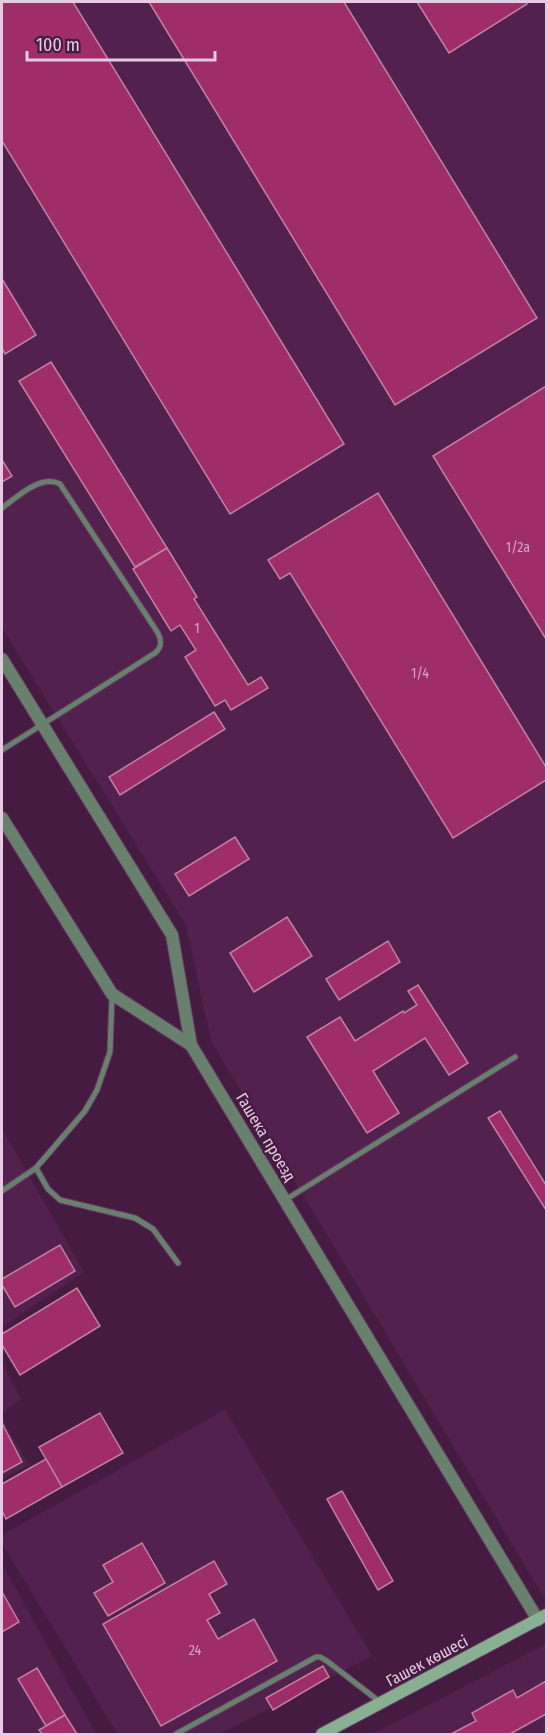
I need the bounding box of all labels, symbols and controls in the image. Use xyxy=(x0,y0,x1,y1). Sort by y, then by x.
scale bar xyxy=(27,24,214,62)
text: 100 m xyxy=(36,34,80,56)
house number: 1/2а xyxy=(506,539,530,556)
house number: 1 xyxy=(194,620,200,637)
house number: 1/4 xyxy=(411,665,429,682)
street label: Гашека проезд xyxy=(232,1089,300,1185)
street label: Гашек көшесі xyxy=(383,1631,471,1691)
house number: 24 xyxy=(189,1642,202,1659)

